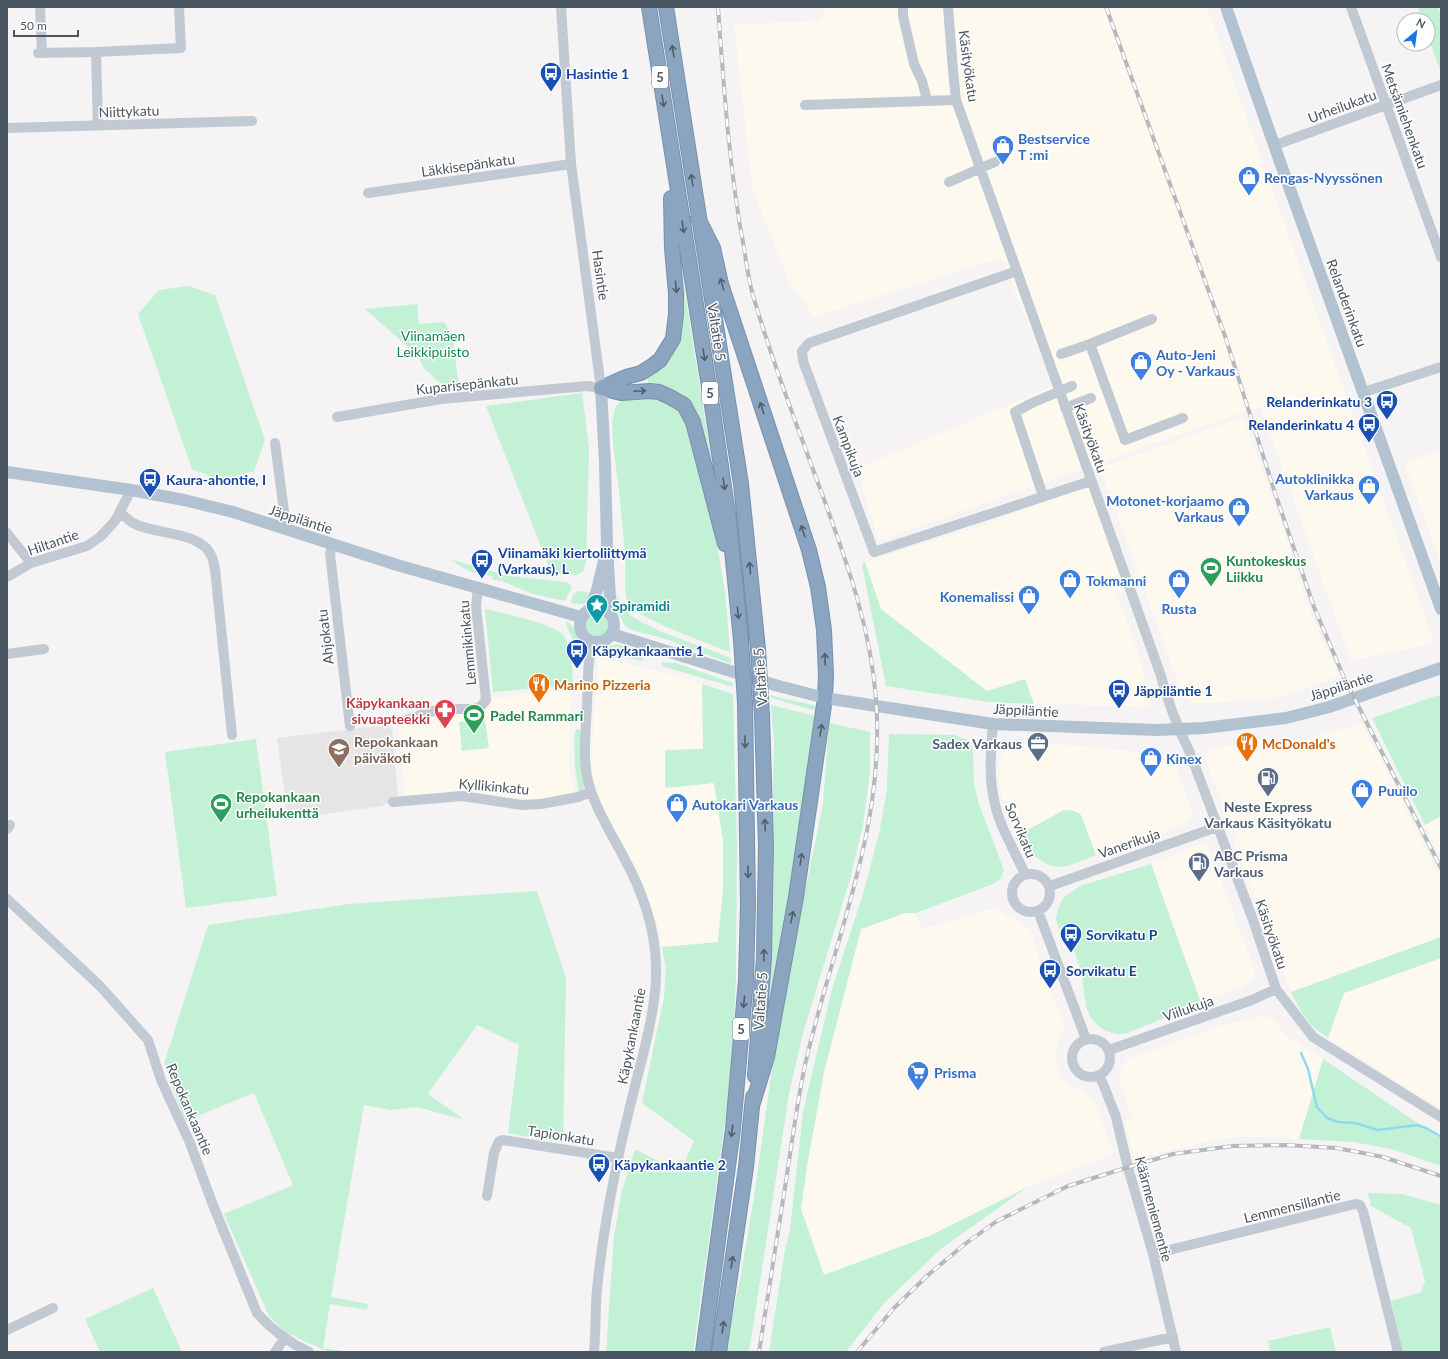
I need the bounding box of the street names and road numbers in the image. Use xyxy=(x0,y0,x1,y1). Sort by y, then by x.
street label: Käsityökatu xyxy=(956,29,982,103)
street label: Metsämiehenkatu xyxy=(1378,61,1432,171)
road number: 5 xyxy=(652,66,668,88)
street label: Urheilukatu xyxy=(1305,86,1379,126)
street label: Niittykatu xyxy=(98,101,160,121)
street label: Läkkisepänkatu xyxy=(420,150,516,180)
street label: Hasintie xyxy=(589,249,613,301)
street label: Relanderinkatu xyxy=(1323,257,1371,349)
street label: Valtatie 5 xyxy=(704,302,730,362)
street label: Kuparisepänkatu xyxy=(415,370,519,398)
road number: 5 xyxy=(702,382,718,404)
street label: Käsityökatu xyxy=(1071,401,1111,475)
street label: Kampikuja xyxy=(830,413,868,479)
street label: Jäppiläntie xyxy=(267,501,335,537)
street label: Hiltantie xyxy=(25,525,81,559)
street label: Lemmikinkatu xyxy=(455,600,479,686)
street label: Ahjokatu xyxy=(313,608,337,666)
street label: Valtatie 5 xyxy=(749,647,771,707)
street label: Jäppiläntie xyxy=(1307,668,1375,704)
street label: Jäppiläntie xyxy=(993,700,1059,720)
street label: Kyllikinkatu xyxy=(458,774,530,798)
street label: Sorvikatu xyxy=(1002,800,1040,860)
street label: Vanerikuja xyxy=(1096,824,1162,862)
street label: Käsityökatu xyxy=(1252,897,1292,971)
street label: Valtatie 5 xyxy=(749,971,771,1031)
street label: Käpykankaantie xyxy=(613,986,649,1086)
street label: Viilukuja xyxy=(1160,991,1216,1025)
road number: 5 xyxy=(733,1018,749,1040)
street label: Repokankaantie xyxy=(163,1061,217,1157)
street label: Tapionkatu xyxy=(526,1121,596,1149)
street label: Käärmeniementie xyxy=(1132,1154,1176,1264)
street label: Lemmensillantie xyxy=(1242,1186,1342,1226)

